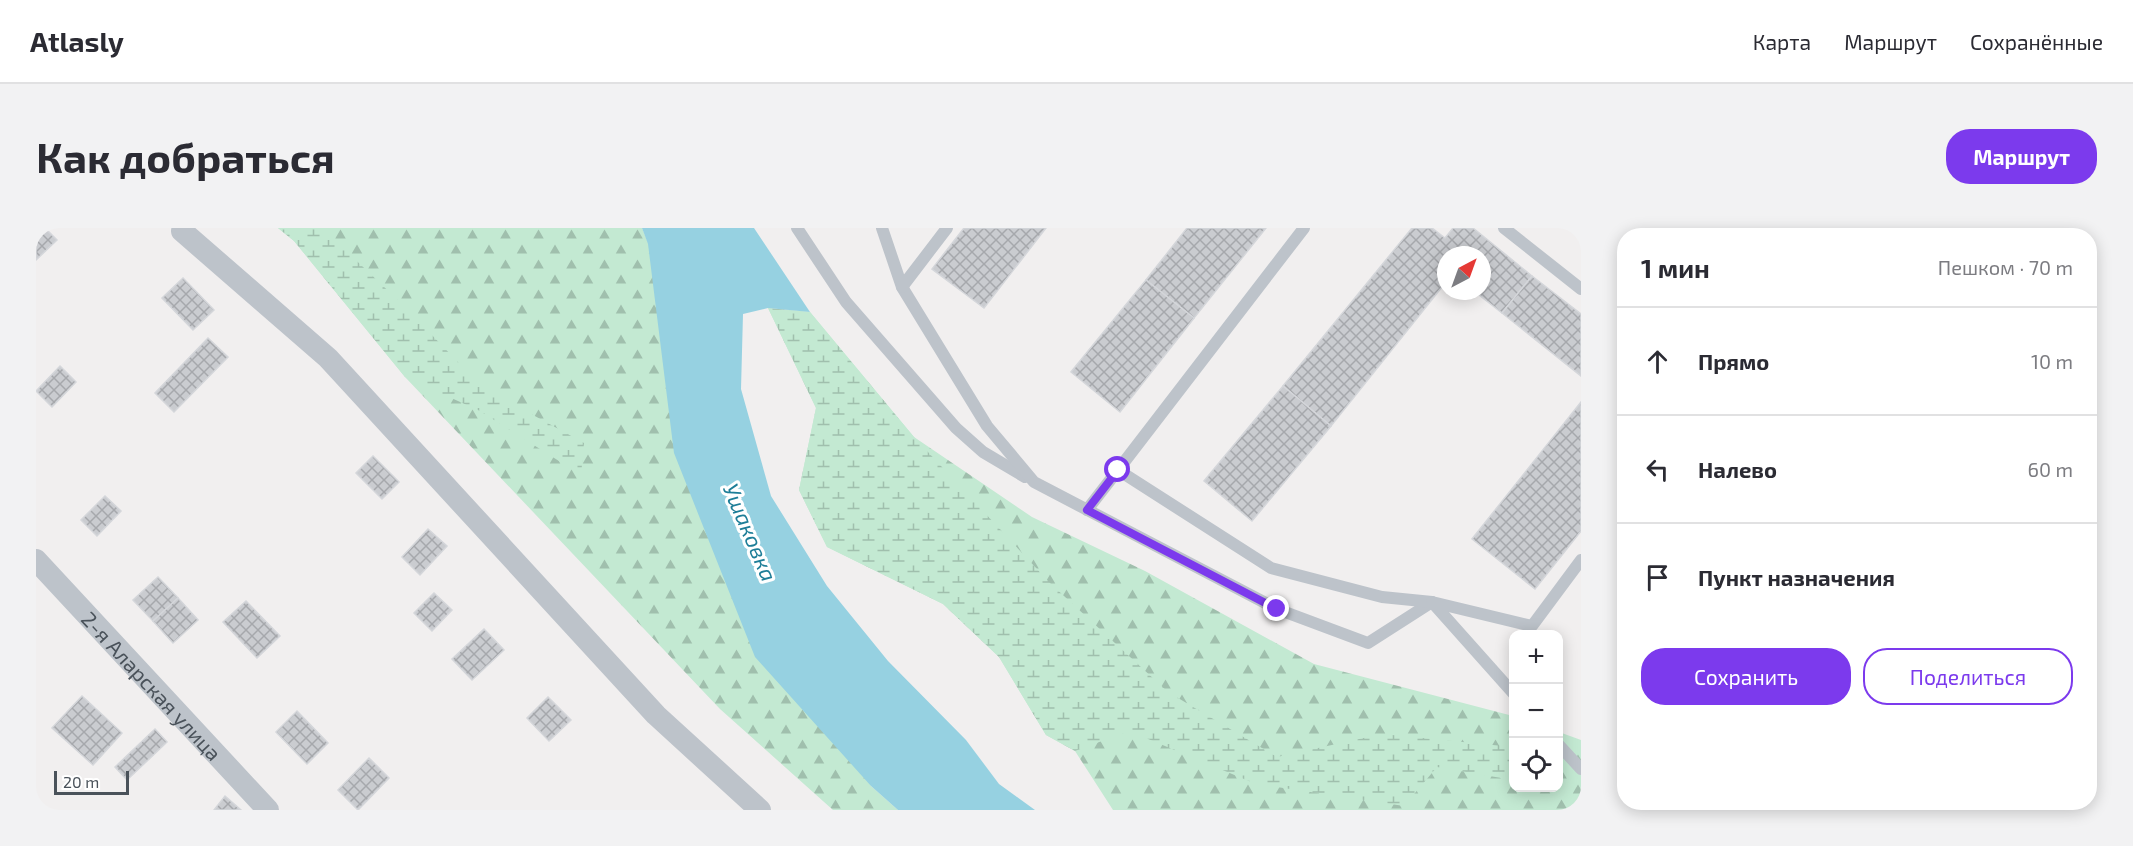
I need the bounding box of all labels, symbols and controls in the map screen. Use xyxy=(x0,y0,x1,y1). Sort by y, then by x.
text: Atlasly xyxy=(30,24,124,58)
text: Карта xyxy=(1753,29,1811,54)
text: Маршрут xyxy=(1844,29,1937,54)
text: Сохранённые xyxy=(1970,29,2103,54)
button: Маршрут xyxy=(1946,129,2097,184)
text: Как добраться xyxy=(36,131,335,181)
north arrow xyxy=(1437,246,1491,300)
text: 1 мин xyxy=(1641,252,1710,283)
text: Пешком · 70 m xyxy=(1938,255,2073,279)
icon: ahead xyxy=(1641,345,1674,378)
text: Прямо xyxy=(1698,348,1769,374)
text: 10 m xyxy=(2031,349,2073,373)
icon: left xyxy=(1641,453,1674,486)
route start xyxy=(1104,456,1130,482)
text: Налево xyxy=(1698,456,1777,482)
text: 60 m xyxy=(2028,457,2073,481)
water label: Ушаковка xyxy=(719,479,783,585)
icon: arrive xyxy=(1641,561,1674,594)
text: Пункт назначения xyxy=(1698,564,1895,590)
route end xyxy=(1263,595,1289,621)
street label: 2-я Аларская улица xyxy=(77,606,227,765)
map controls xyxy=(1509,630,1563,792)
button: + xyxy=(1509,630,1563,684)
button: Сохранить xyxy=(1641,648,1851,705)
button: Поделиться xyxy=(1863,648,2073,705)
button: − xyxy=(1509,684,1563,738)
button: locate xyxy=(1509,738,1563,792)
scale bar xyxy=(54,768,129,796)
text: 20 m xyxy=(63,772,99,791)

